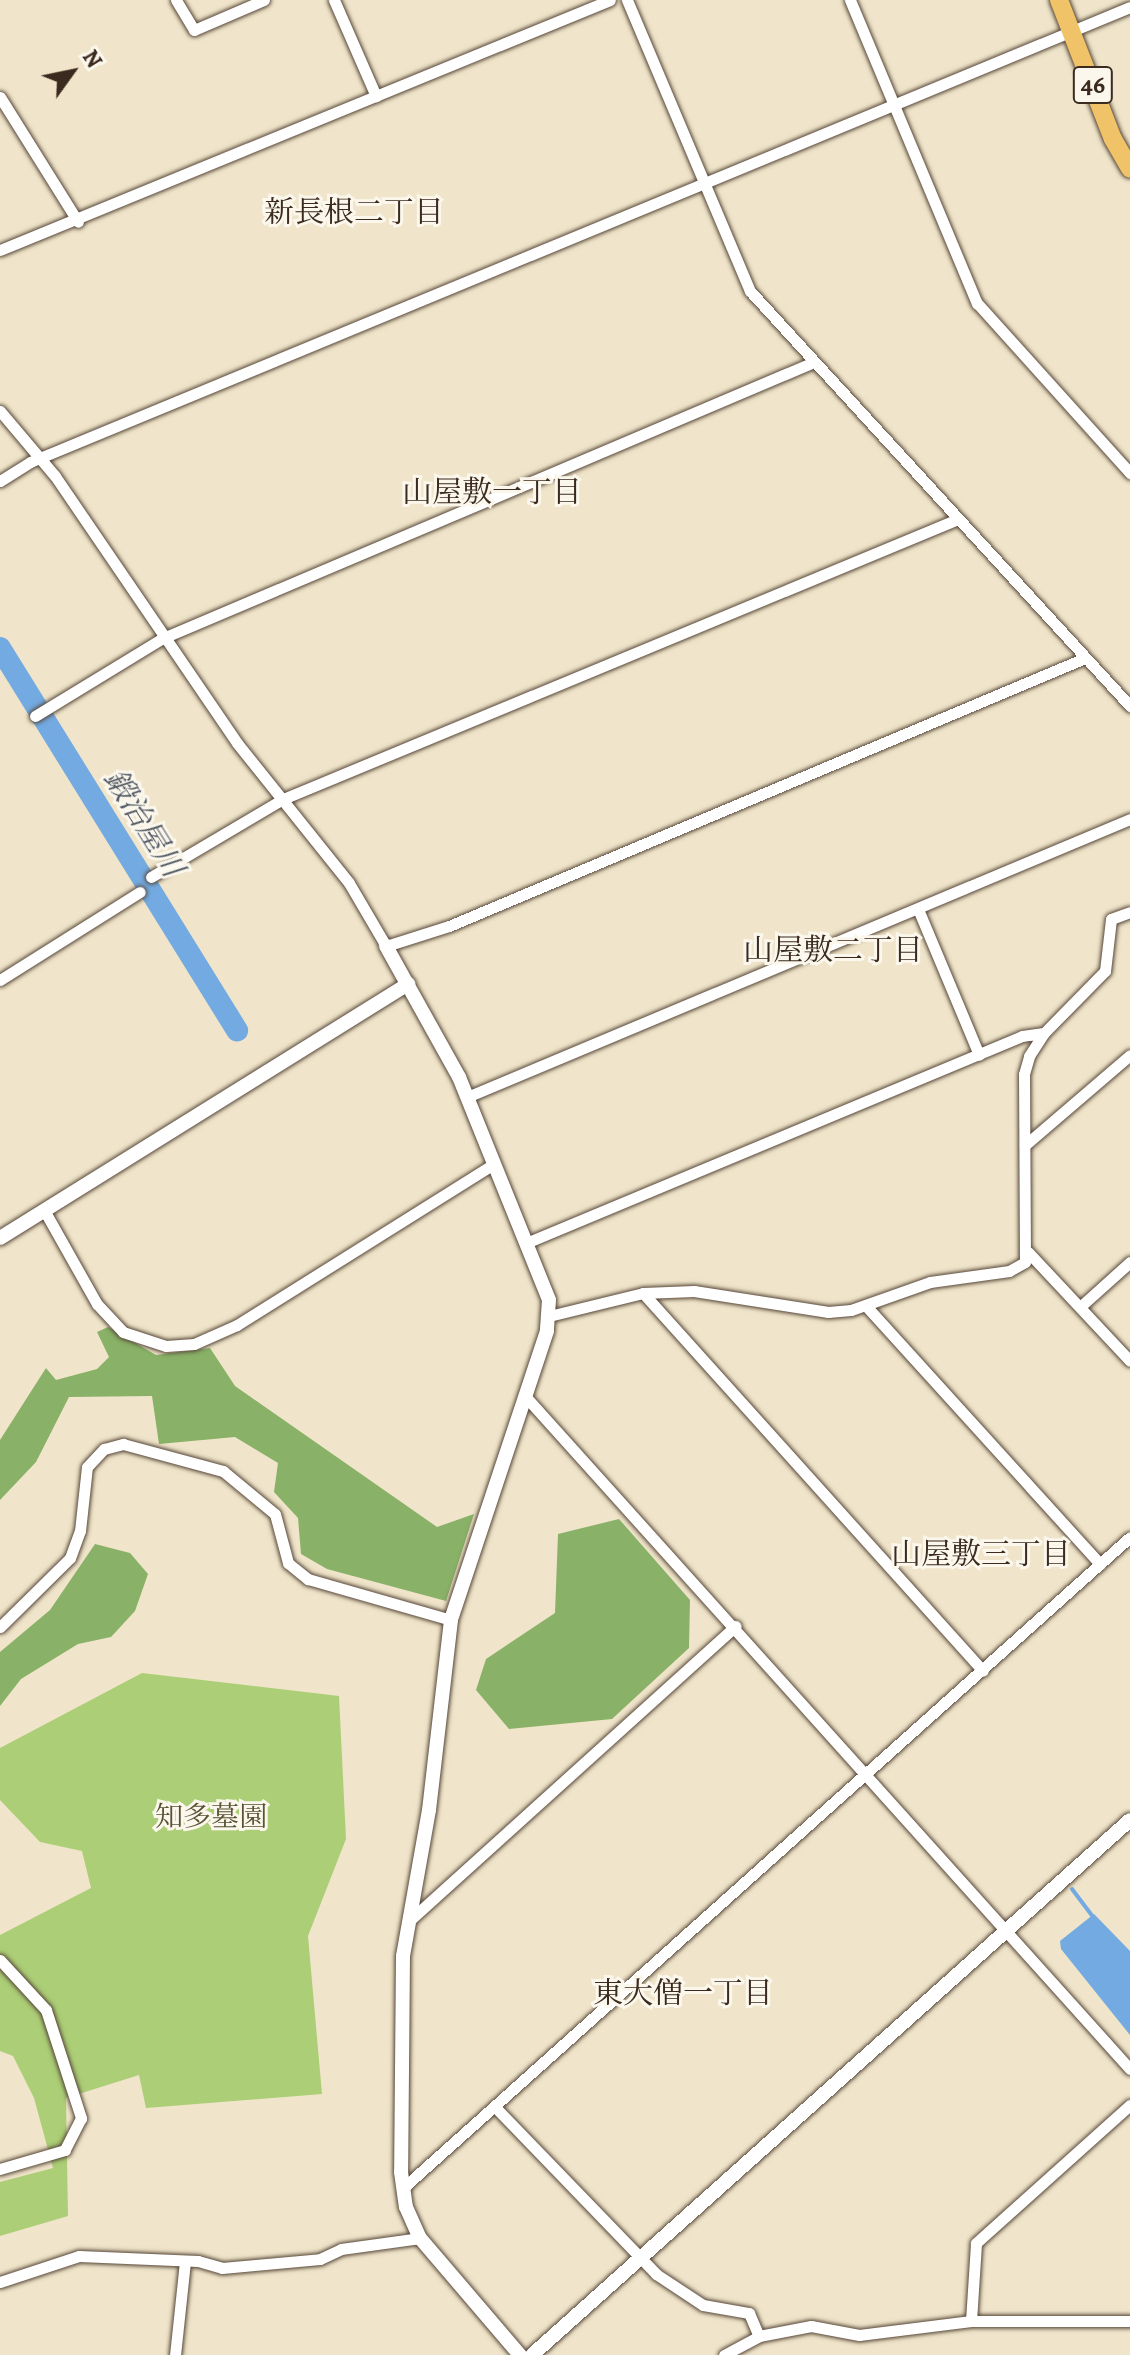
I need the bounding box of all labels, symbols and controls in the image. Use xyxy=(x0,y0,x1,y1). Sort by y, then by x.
north arrow xyxy=(32,32,112,112)
text: N xyxy=(75,44,109,74)
road number: 46 xyxy=(1071,63,1115,107)
district label: 新長根二丁目 xyxy=(264,194,444,230)
district label: 山屋敷一丁目 xyxy=(402,474,582,510)
water label: 鍛治屋川 xyxy=(97,763,191,883)
district label: 山屋敷二丁目 xyxy=(743,932,923,968)
district label: 山屋敷三丁目 xyxy=(891,1536,1071,1572)
park label: 知多墓園 xyxy=(155,1800,267,1834)
district label: 東大僧一丁目 xyxy=(593,1975,773,2011)

